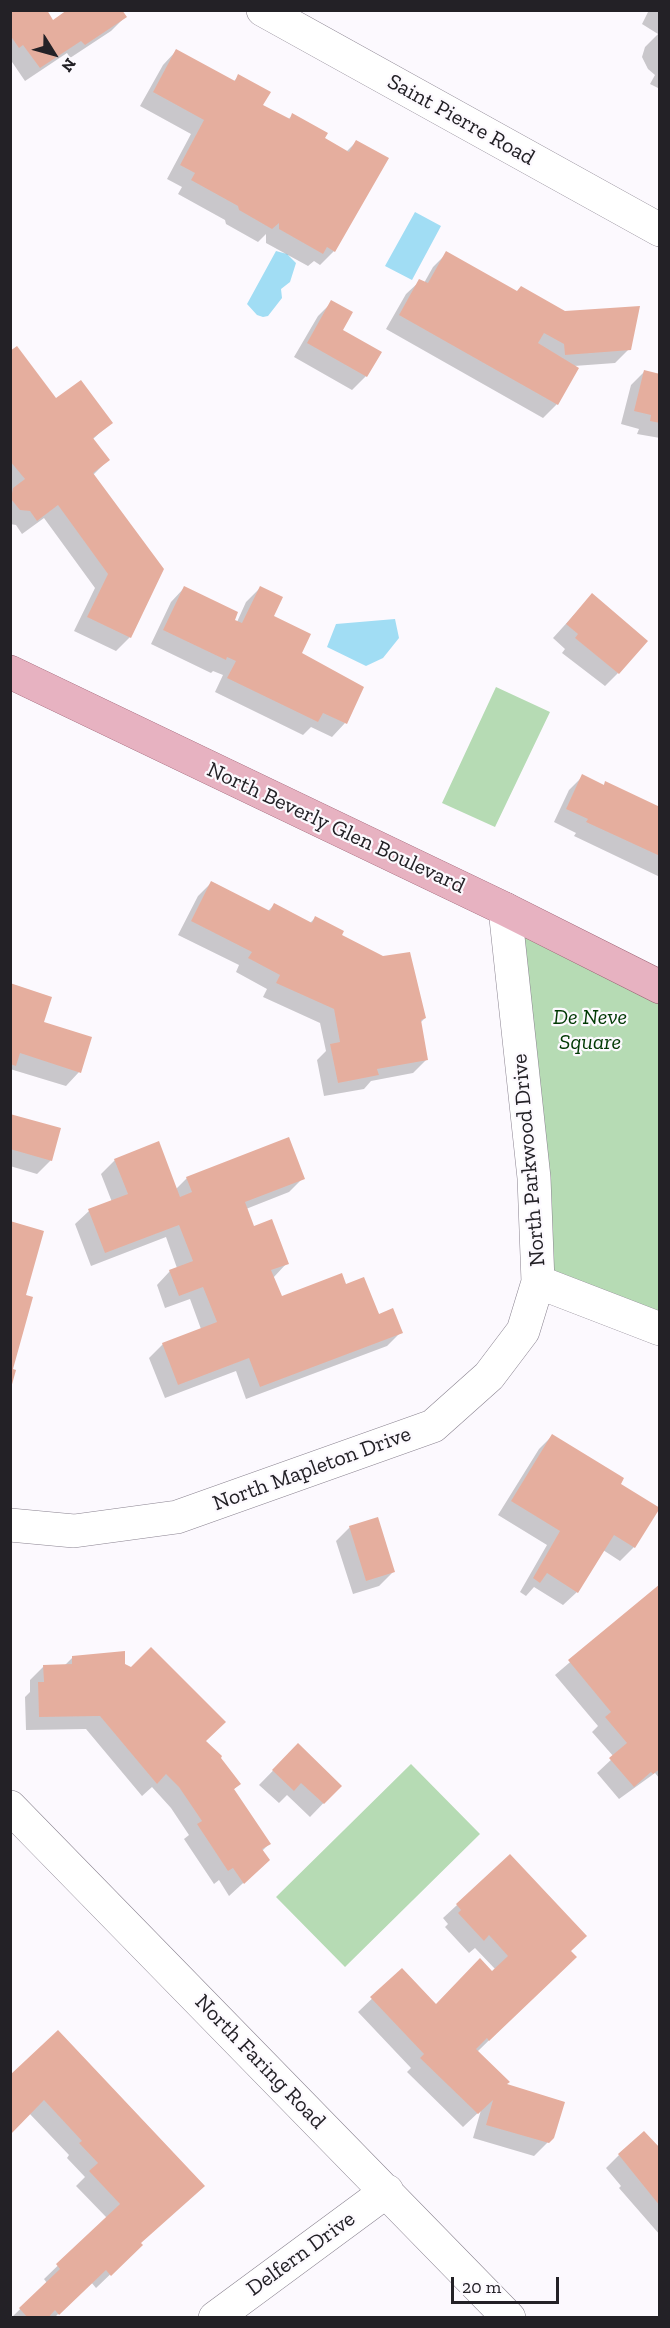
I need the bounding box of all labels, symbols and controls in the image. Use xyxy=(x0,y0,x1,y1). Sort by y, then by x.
north arrow xyxy=(24,24,84,84)
text: N xyxy=(58,55,80,76)
street label: Saint Pierre Road xyxy=(383,69,539,171)
street label: North Beverly Glen Boulevard xyxy=(203,756,469,900)
park label: De Neve Square xyxy=(553,1005,627,1056)
street label: North Parkwood Drive xyxy=(507,1053,551,1267)
street label: North Mapleton Drive xyxy=(209,1421,415,1517)
street label: North Faring Road xyxy=(189,1989,331,2135)
street label: Delfern Drive xyxy=(242,2206,360,2302)
scale bar xyxy=(454,2265,562,2303)
text: 20 m xyxy=(462,2276,501,2298)

